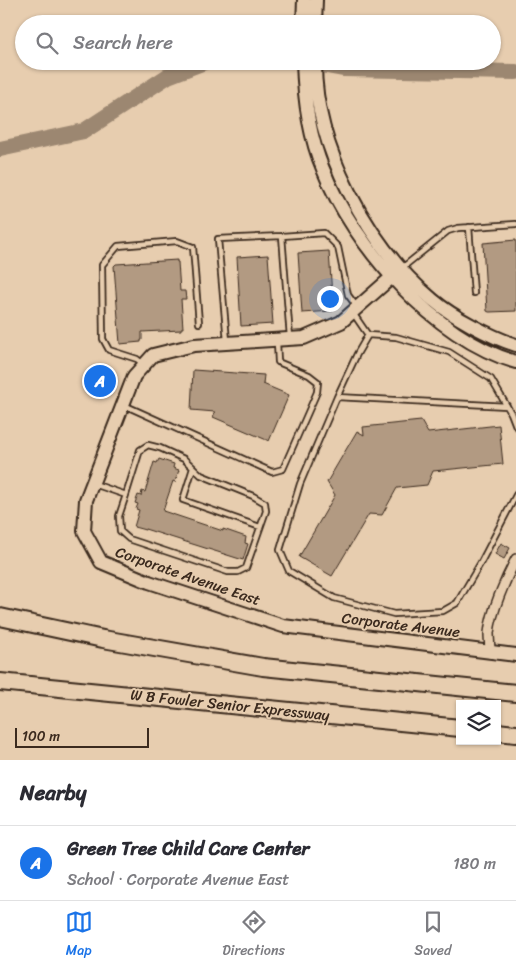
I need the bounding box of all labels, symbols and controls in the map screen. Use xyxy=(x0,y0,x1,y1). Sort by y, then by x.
search box xyxy=(15,15,501,70)
text: Search here xyxy=(73,26,173,59)
icon: search xyxy=(33,29,61,57)
your location xyxy=(317,286,343,312)
pin: A xyxy=(84,362,116,400)
street label: Corporate Avenue East xyxy=(112,539,265,613)
street label: Corporate Avenue xyxy=(340,605,462,645)
street label: W B Fowler Senior Expressway xyxy=(129,682,331,728)
map controls xyxy=(456,700,501,745)
button: layers xyxy=(456,700,501,745)
text: 100 m xyxy=(22,724,60,749)
scale bar xyxy=(15,725,149,748)
text: Nearby xyxy=(20,774,86,812)
text: Green Tree Child Care Center xyxy=(67,832,309,865)
text: A xyxy=(31,849,41,878)
text: 180 m xyxy=(453,849,496,878)
text: School · Corporate Avenue East xyxy=(67,865,289,894)
tab: Map xyxy=(65,908,93,963)
tab: Directions xyxy=(222,908,285,963)
tab: Saved xyxy=(414,908,451,963)

